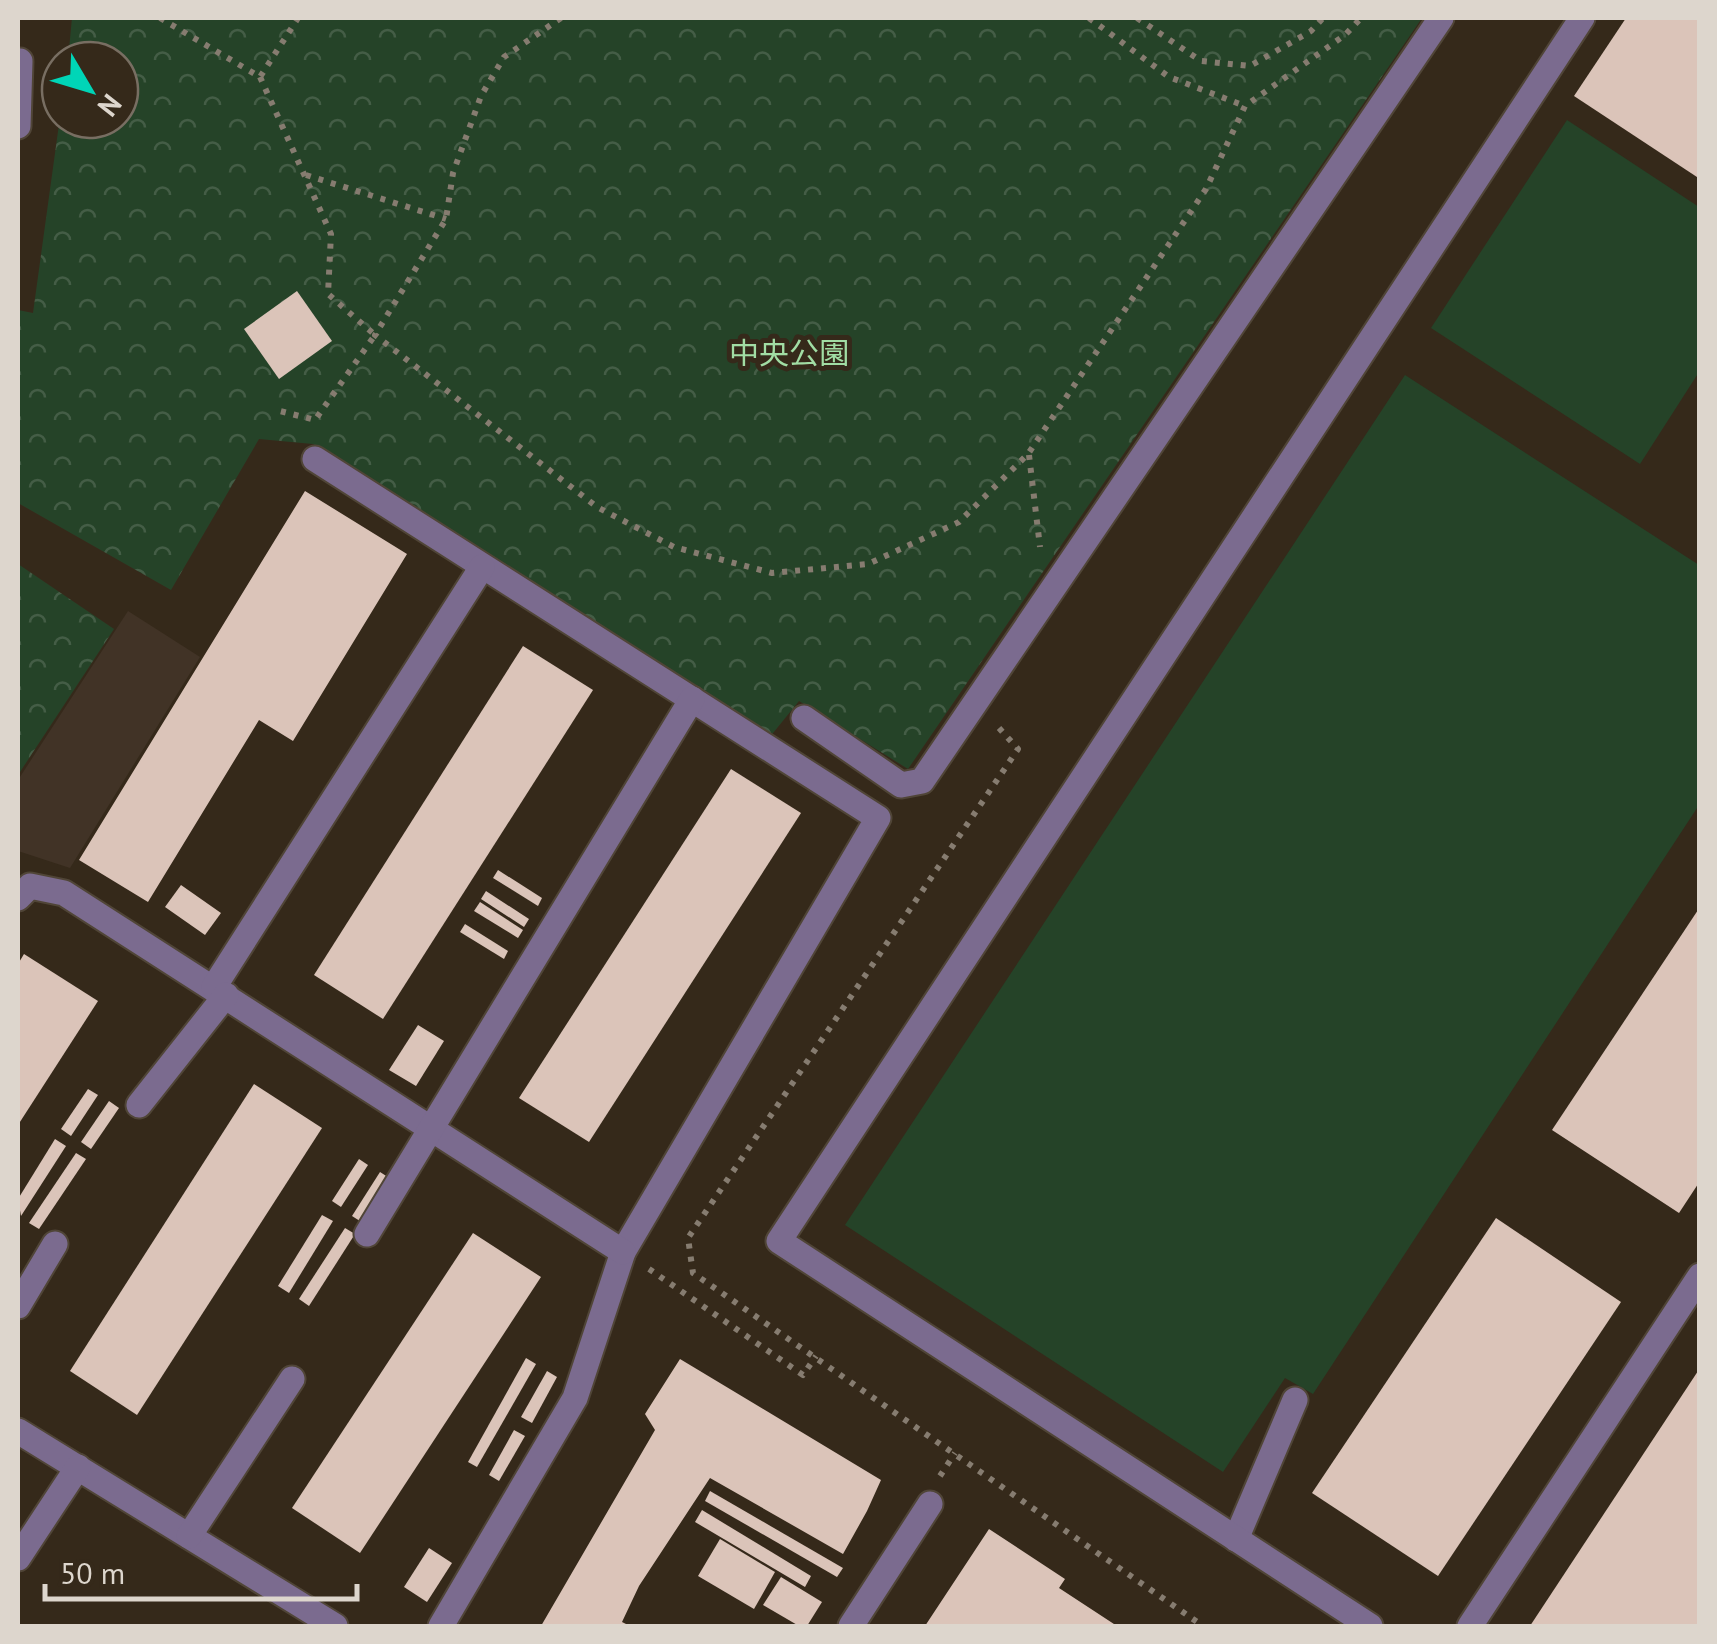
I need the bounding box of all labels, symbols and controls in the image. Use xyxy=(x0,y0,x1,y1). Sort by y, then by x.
north arrow xyxy=(40,40,140,140)
text: N xyxy=(90,87,130,124)
park label: 中央公園 xyxy=(729,333,849,372)
scale bar xyxy=(45,1539,358,1601)
text: 50 m xyxy=(60,1553,125,1592)

